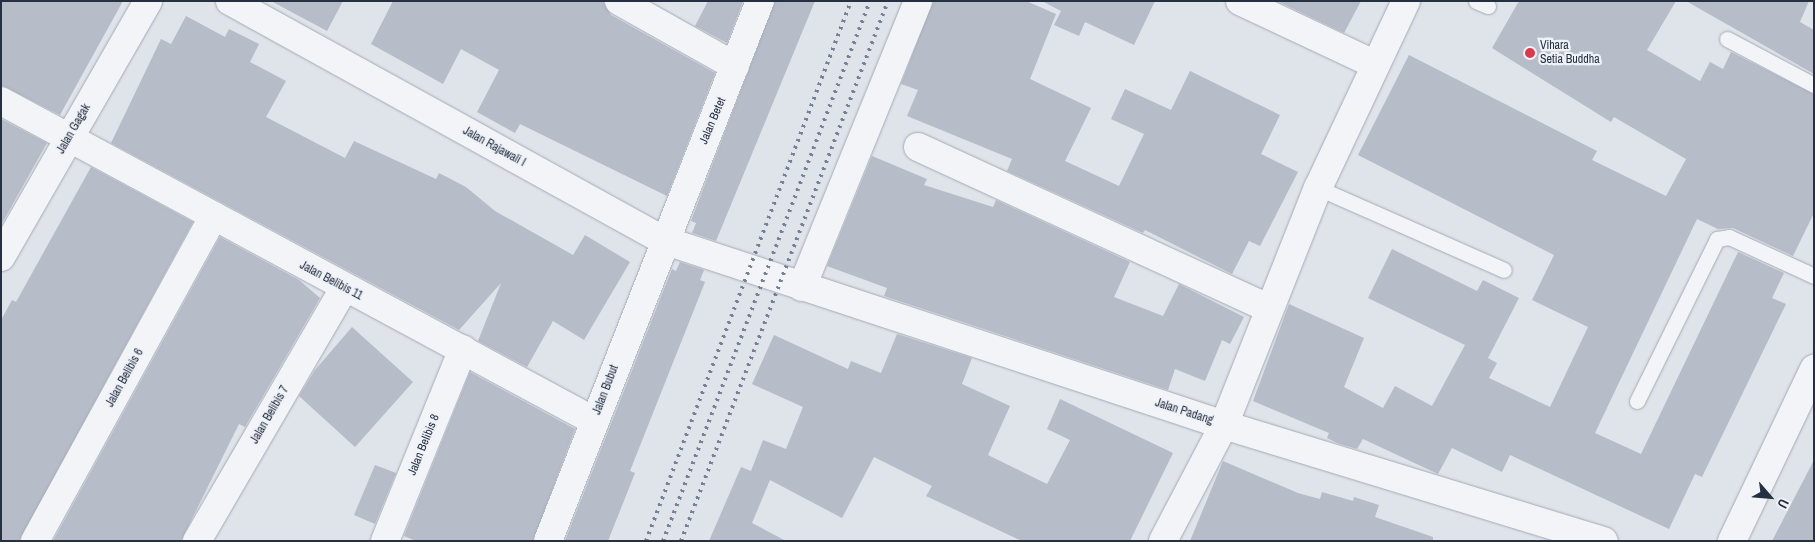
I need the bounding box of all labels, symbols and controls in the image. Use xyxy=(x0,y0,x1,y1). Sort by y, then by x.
place label: Vihara Setia Buddha xyxy=(1540,39,1600,67)
marker: Vihara Setia Buddha xyxy=(1524,47,1536,59)
street label: Jalan Betet xyxy=(697,96,729,146)
street label: Jalan Gagak xyxy=(54,101,94,157)
street label: Jalan Rajawali I xyxy=(460,124,528,170)
street label: Jalan Belibis 11 xyxy=(297,258,365,304)
street label: Jalan Belibis 6 xyxy=(103,346,147,410)
street label: Jalan Bubut xyxy=(590,363,622,417)
street label: Jalan Belibis 7 xyxy=(248,383,292,447)
street label: Jalan Padang xyxy=(1153,396,1215,428)
street label: Jalan Belibis 8 xyxy=(405,412,443,478)
north arrow xyxy=(1745,472,1795,522)
text: U xyxy=(1773,496,1793,512)

